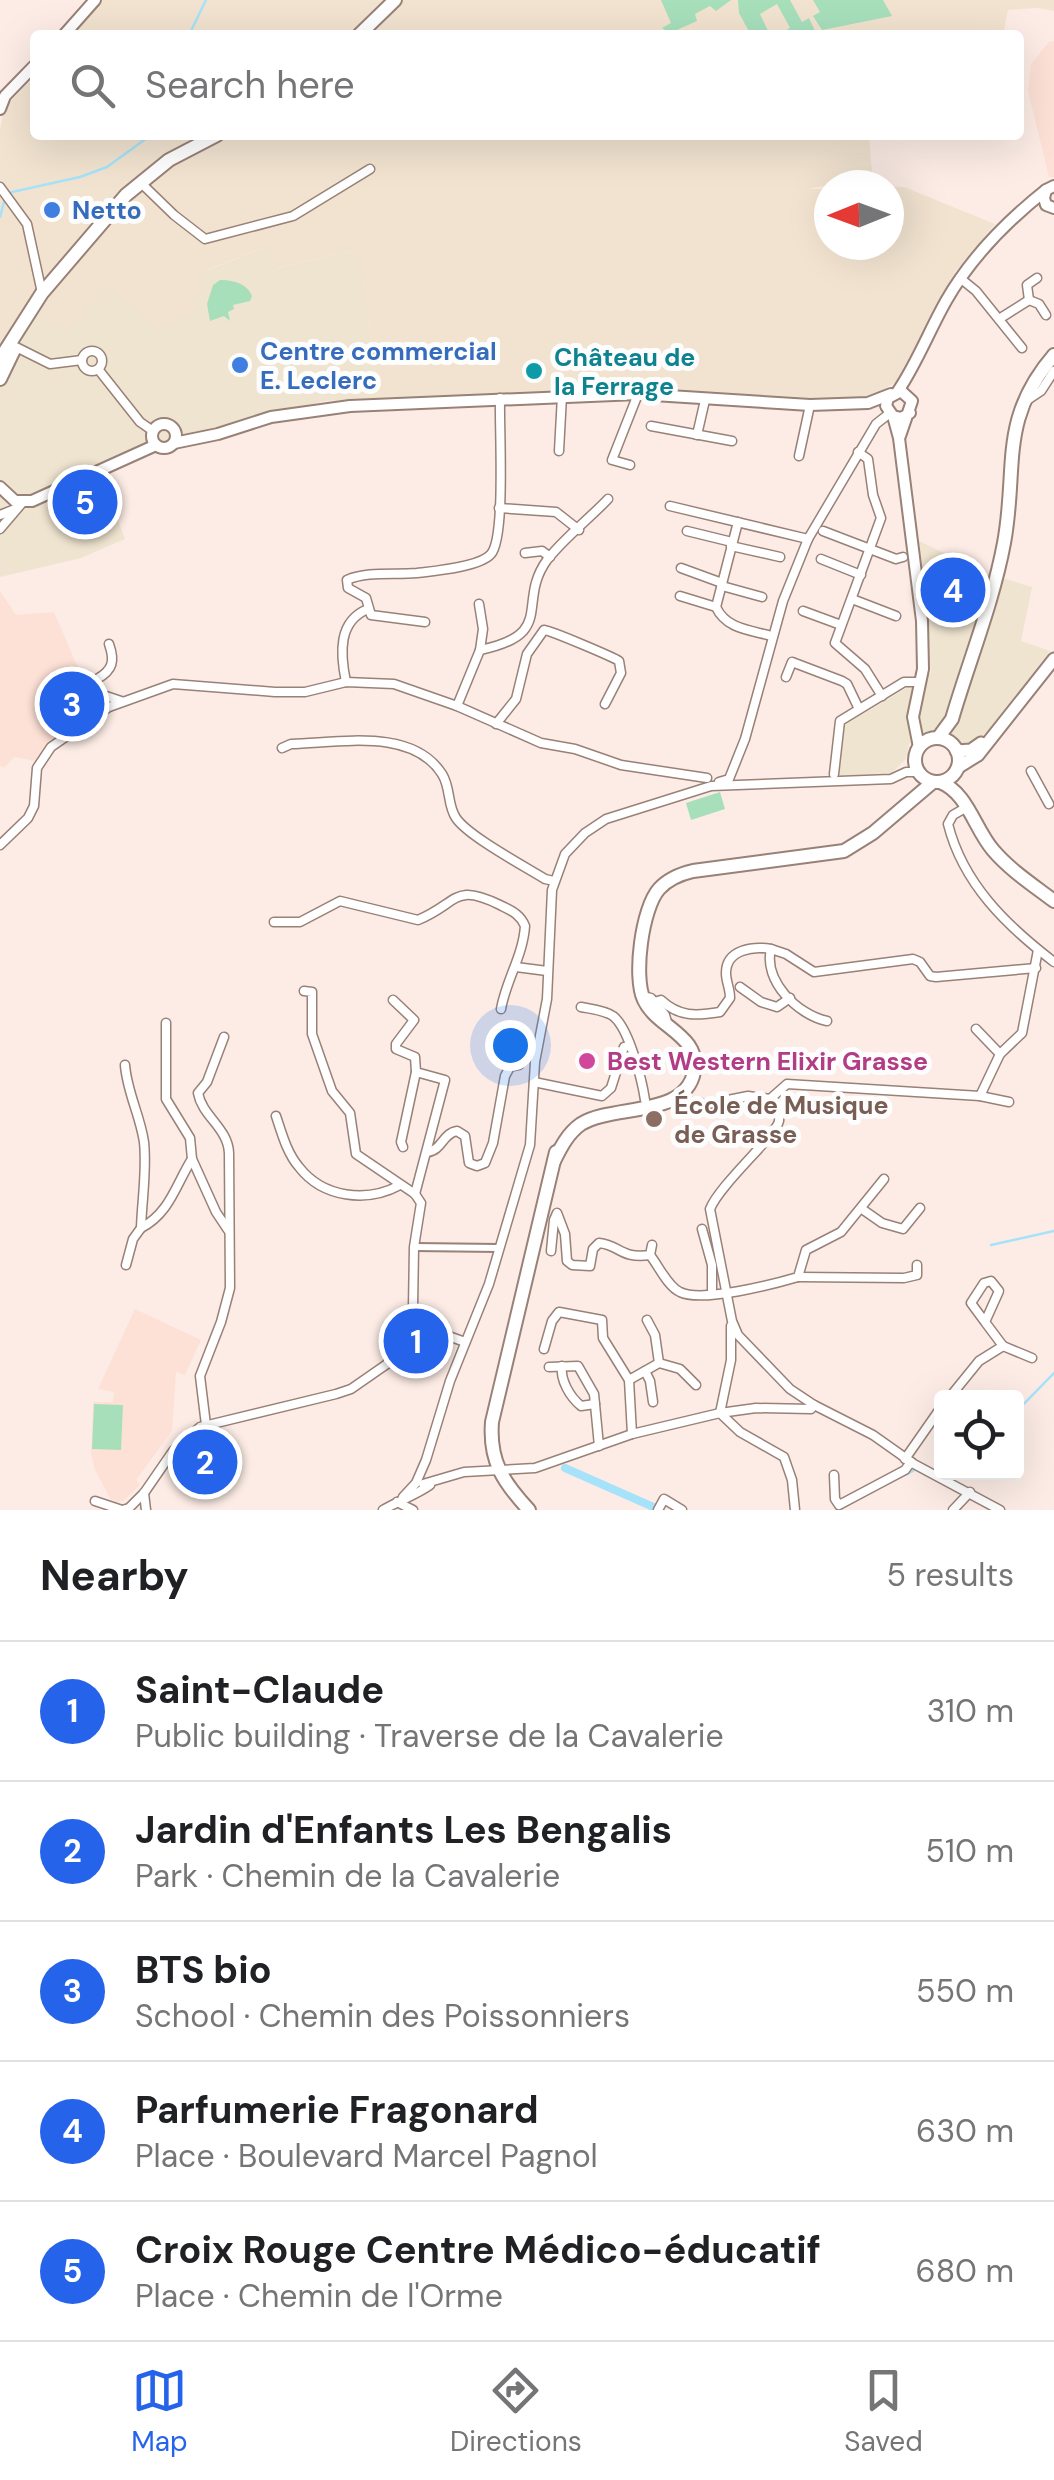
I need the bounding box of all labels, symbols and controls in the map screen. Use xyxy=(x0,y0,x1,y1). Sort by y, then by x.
search box xyxy=(30,30,1024,140)
icon: search xyxy=(65,58,120,113)
text: Search here xyxy=(145,60,355,110)
north arrow xyxy=(814,170,904,260)
place label: Netto xyxy=(72,194,142,227)
marker: Netto xyxy=(41,199,63,221)
place label: Centre commercial E. Leclerc xyxy=(260,335,497,397)
place label: Château de la Ferrage xyxy=(554,341,695,403)
marker: Centre commercial E. Leclerc xyxy=(229,354,251,376)
marker: Château de la Ferrage xyxy=(523,360,545,382)
pin: 5 xyxy=(52,464,118,540)
pin: 4 xyxy=(920,552,986,628)
pin: 3 xyxy=(40,666,104,742)
your location xyxy=(485,1020,536,1071)
place label: Best Western Elixir Grasse xyxy=(607,1045,928,1078)
marker: Best Western Elixir Grasse xyxy=(576,1050,598,1072)
place label: École de Musique de Grasse xyxy=(674,1089,888,1151)
marker: École de Musique de Grasse xyxy=(643,1108,665,1130)
pin: 1 xyxy=(384,1304,448,1378)
map controls xyxy=(934,1390,1024,1480)
button: locate xyxy=(934,1390,1024,1480)
pin: 2 xyxy=(172,1424,238,1500)
text: Nearby xyxy=(40,1548,189,1603)
text: 5 results xyxy=(886,1554,1014,1596)
text: Saint-Claude xyxy=(135,1665,384,1715)
text: 1 xyxy=(67,1690,78,1732)
text: 310 m xyxy=(927,1690,1014,1732)
text: Public building · Traverse de la Cavalerie xyxy=(135,1715,724,1757)
text: Jardin d'Enfants Les Bengalis xyxy=(135,1805,672,1855)
text: 2 xyxy=(63,1830,82,1872)
text: 510 m xyxy=(926,1830,1014,1872)
text: Park · Chemin de la Cavalerie xyxy=(135,1855,560,1897)
text: BTS bio xyxy=(135,1945,272,1995)
text: 3 xyxy=(63,1970,82,2012)
text: 550 m xyxy=(916,1970,1014,2012)
text: School · Chemin des Poissonniers xyxy=(135,1995,630,2037)
text: Parfumerie Fragonard xyxy=(135,2085,539,2135)
text: 4 xyxy=(62,2110,83,2152)
text: 630 m xyxy=(916,2110,1014,2152)
text: Place · Boulevard Marcel Pagnol xyxy=(135,2135,598,2177)
text: Croix Rouge Centre Médico-éducatif xyxy=(135,2225,821,2275)
text: 5 xyxy=(63,2250,82,2292)
text: 680 m xyxy=(916,2250,1014,2292)
text: Place · Chemin de l'Orme xyxy=(135,2275,503,2317)
tab: Map xyxy=(131,2363,188,2460)
tab: Directions xyxy=(450,2363,582,2460)
tab: Saved xyxy=(844,2363,923,2460)

